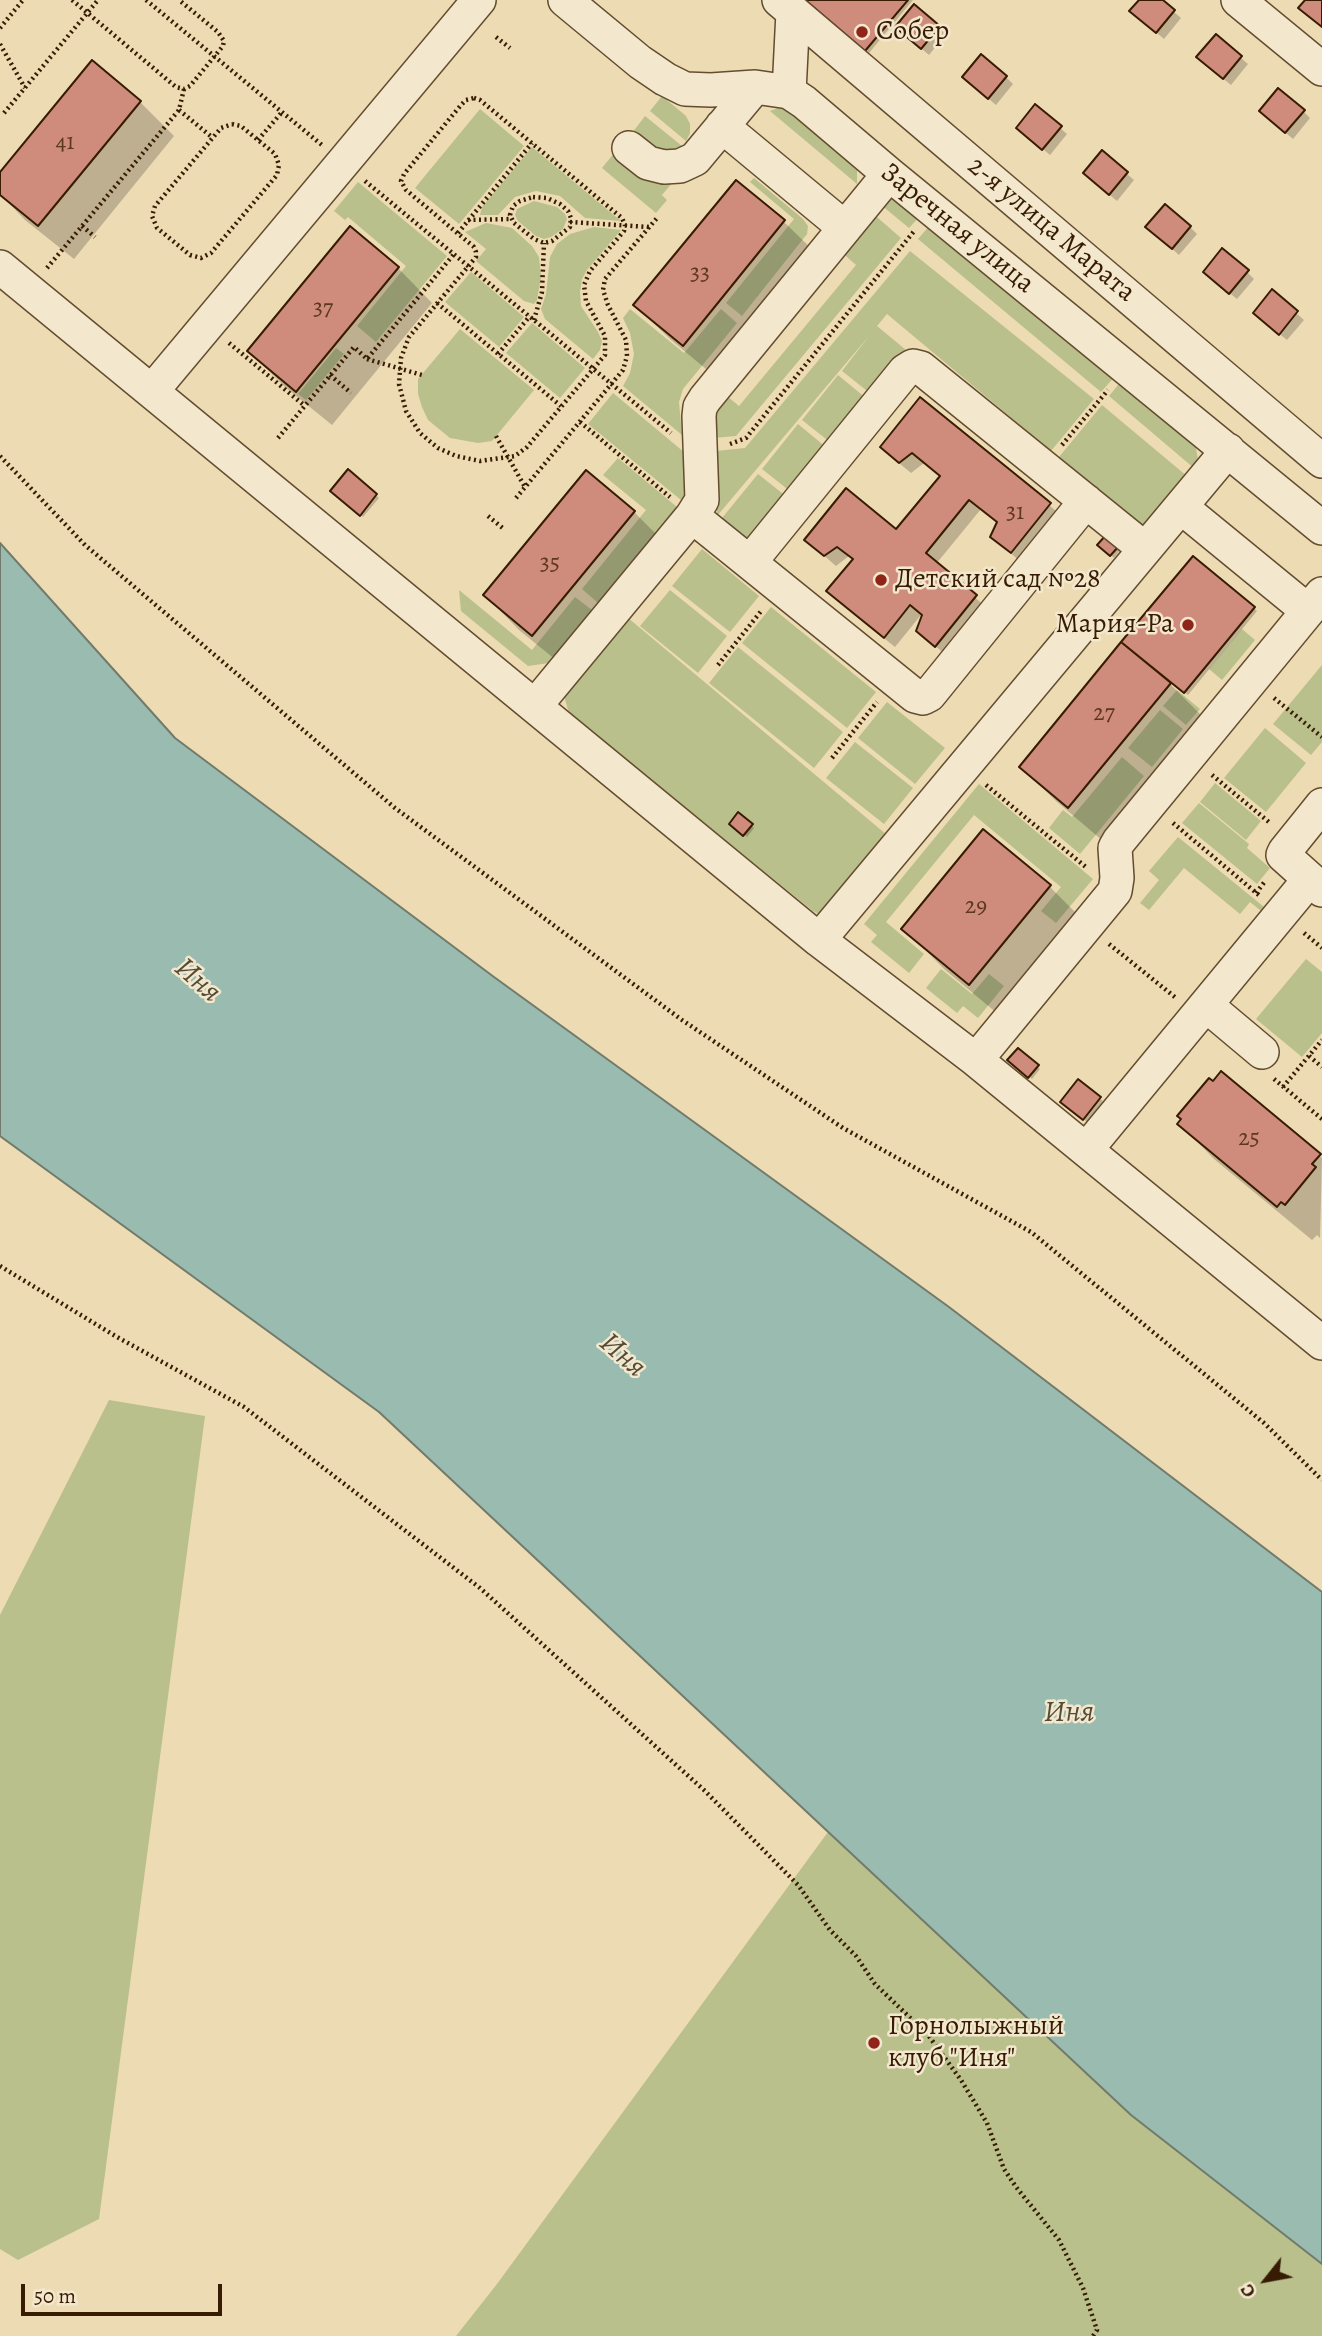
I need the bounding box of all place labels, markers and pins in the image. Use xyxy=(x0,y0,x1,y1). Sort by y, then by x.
place label: Собер xyxy=(876,15,949,49)
marker: Собер xyxy=(854,24,870,40)
place label: Детский сад №28 xyxy=(895,563,1101,597)
marker: Детский сад №28 xyxy=(873,572,889,588)
place label: Мария-Ра xyxy=(1055,608,1174,642)
marker: Мария-Ра xyxy=(1180,617,1196,633)
place label: Горнолыжный клуб "Иня" xyxy=(888,2010,1064,2076)
marker: Горнолыжный клуб "Иня" xyxy=(866,2035,882,2051)

